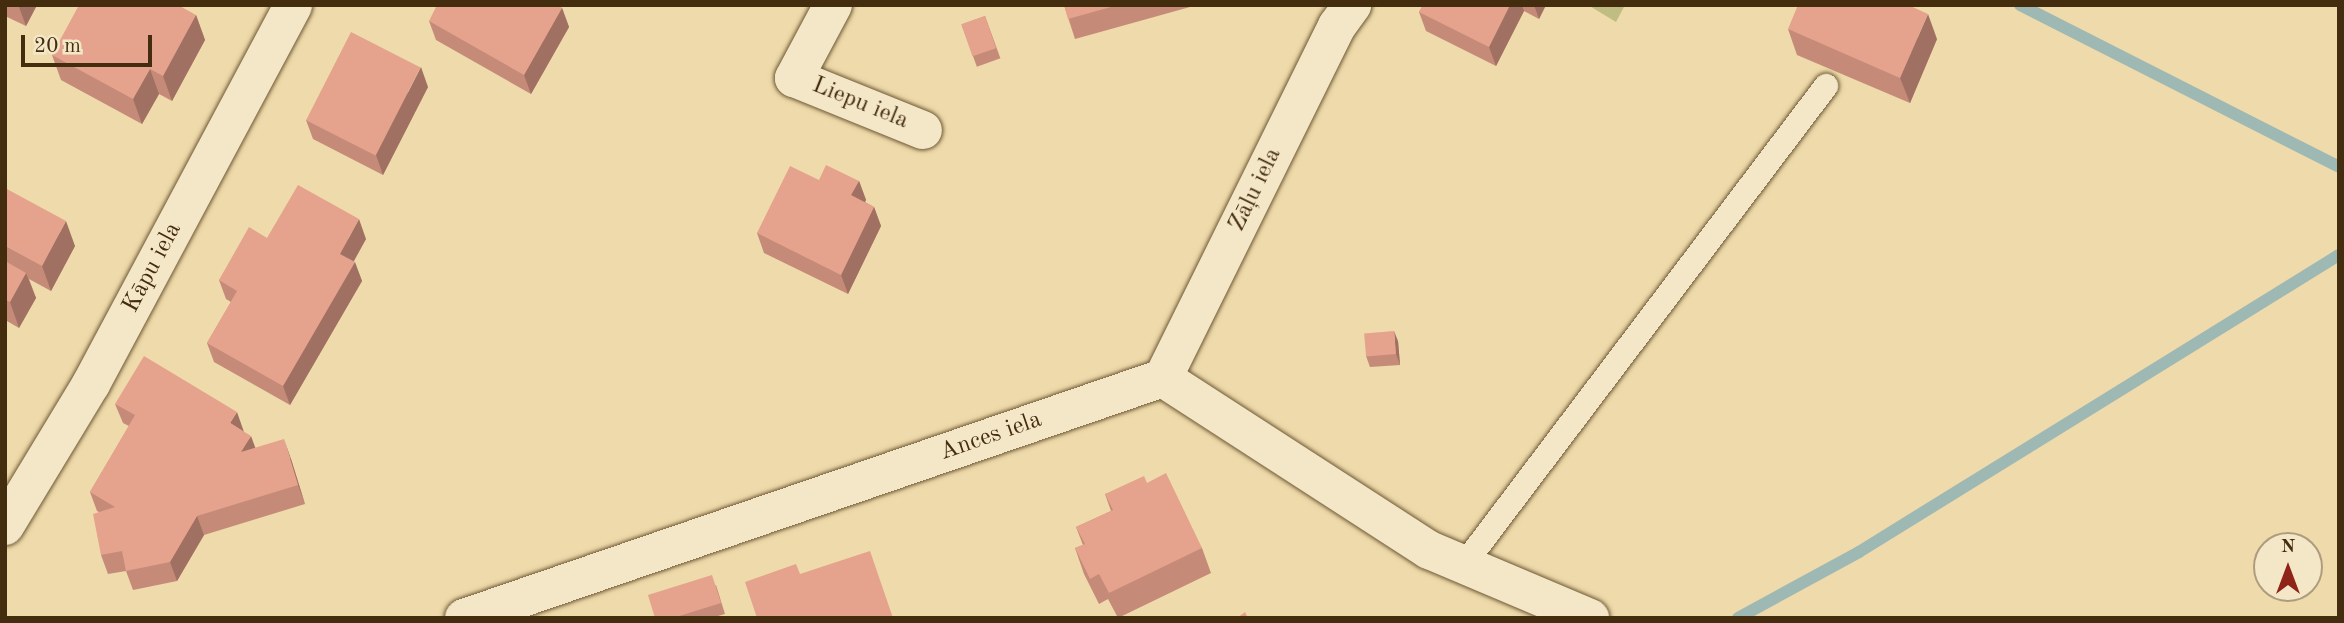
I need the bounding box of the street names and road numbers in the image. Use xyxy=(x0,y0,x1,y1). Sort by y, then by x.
street label: Liepu iela xyxy=(808,72,912,136)
street label: Zāļu iela xyxy=(1223,144,1289,236)
street label: Kāpu iela xyxy=(117,218,189,318)
street label: Ances iela xyxy=(936,406,1046,468)

